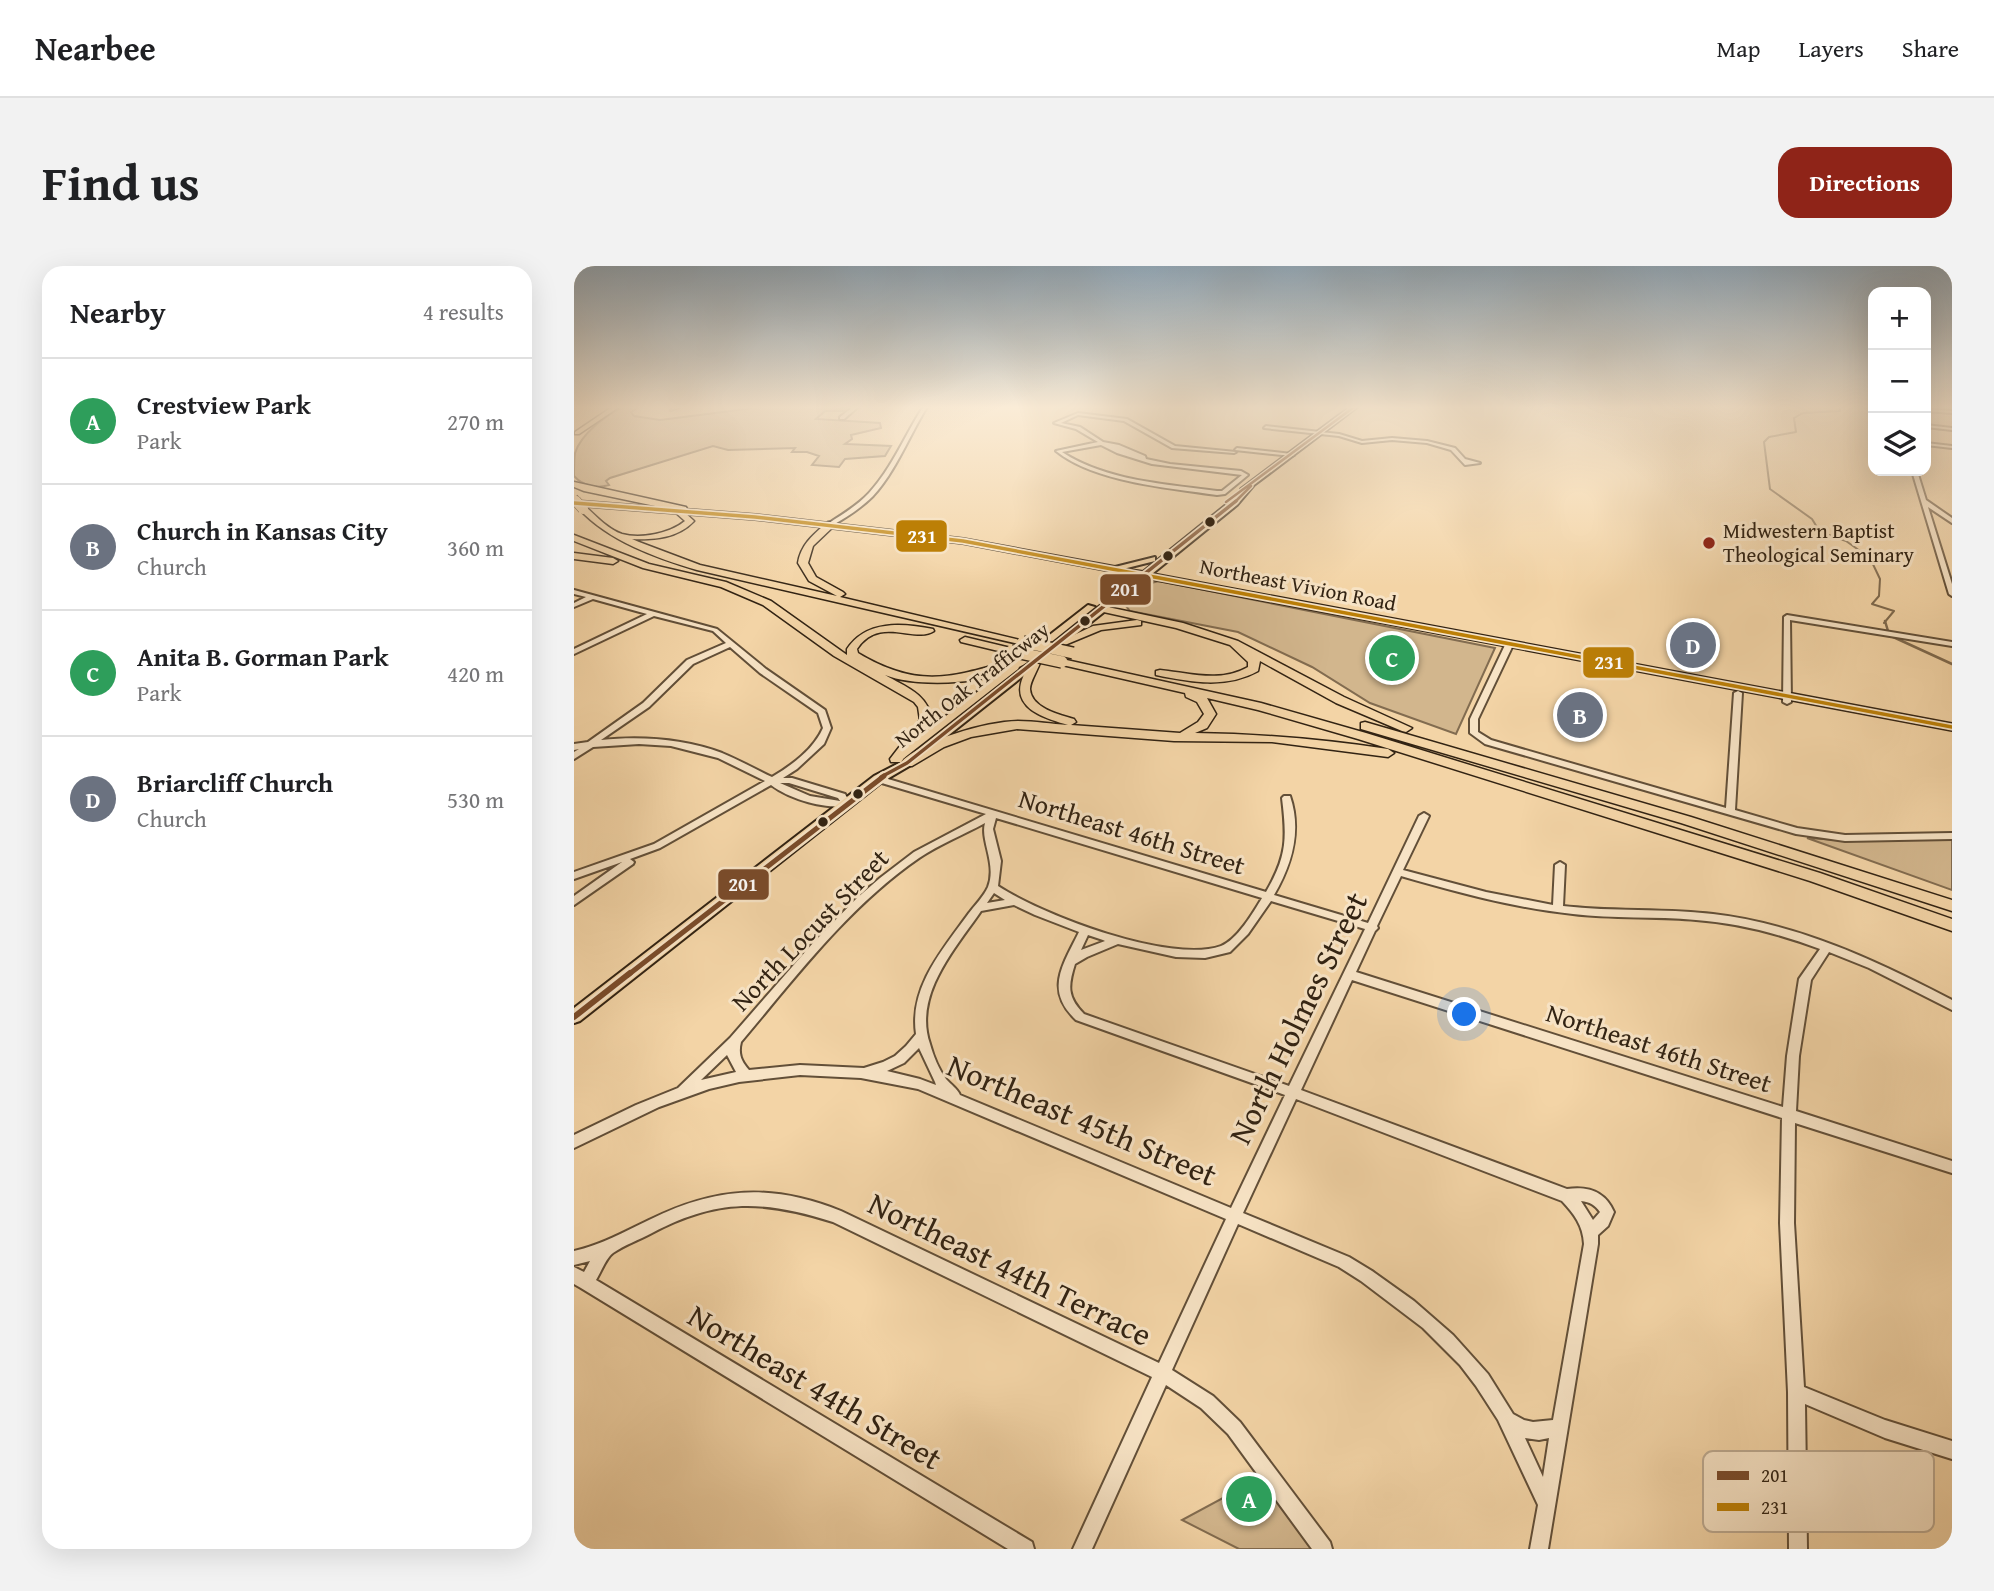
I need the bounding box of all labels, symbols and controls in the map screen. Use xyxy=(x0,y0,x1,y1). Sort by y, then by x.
text: Nearbee xyxy=(35,24,156,72)
text: Map xyxy=(1717,31,1760,66)
text: Layers xyxy=(1798,31,1864,66)
text: Share xyxy=(1902,31,1959,66)
text: Find us xyxy=(42,146,200,218)
button: Directions xyxy=(1778,147,1952,218)
map controls xyxy=(1868,287,1931,476)
button: + xyxy=(1868,287,1931,350)
text: Nearby xyxy=(70,290,166,334)
text: 4 results xyxy=(423,295,504,328)
button: − xyxy=(1868,350,1931,413)
text: Crestview Park xyxy=(137,385,311,424)
text: A xyxy=(86,405,100,438)
text: 270 m xyxy=(447,405,504,438)
button: layers xyxy=(1868,413,1931,476)
text: Park xyxy=(137,424,181,457)
text: Church in Kansas City xyxy=(137,511,388,550)
unlabelled marker xyxy=(1203,515,1217,529)
place label: Midwestern Baptist Theological Seminary xyxy=(1723,515,1914,570)
line badge: 231 xyxy=(895,519,948,553)
text: 231 xyxy=(907,522,937,550)
text: B xyxy=(86,531,100,564)
text: 360 m xyxy=(447,531,504,564)
marker: Midwestern Baptist Theological Seminary xyxy=(1701,535,1717,551)
unlabelled marker xyxy=(1161,549,1175,563)
text: Church xyxy=(137,550,207,583)
street label: Northeast Vivion Road xyxy=(1197,550,1400,619)
line badge: 201 xyxy=(1099,573,1152,606)
text: 201 xyxy=(1110,575,1140,603)
street label: North Oak Trafficway xyxy=(888,614,1056,755)
unlabelled marker xyxy=(1078,614,1092,628)
pin: D xyxy=(1670,619,1716,671)
pin: C xyxy=(1369,632,1415,684)
text: Anita B. Gorman Park xyxy=(137,637,389,676)
line badge: 231 xyxy=(1582,646,1635,679)
text: 231 xyxy=(1594,648,1624,676)
text: C xyxy=(86,657,100,690)
text: 420 m xyxy=(447,657,504,690)
text: Park xyxy=(137,676,181,709)
pin: B xyxy=(1557,689,1603,741)
text: Briarcliff Church xyxy=(137,763,333,802)
street label: Northeast 46th Street xyxy=(1014,779,1250,884)
text: D xyxy=(86,783,100,816)
text: 530 m xyxy=(447,783,504,816)
unlabelled marker xyxy=(851,787,865,801)
text: Church xyxy=(137,802,207,835)
unlabelled marker xyxy=(816,815,830,829)
street label: North Locust Street xyxy=(722,839,898,1020)
line badge: 201 xyxy=(717,868,770,901)
text: 201 xyxy=(728,870,758,898)
street label: North Holmes Street xyxy=(1216,884,1379,1152)
street label: Northeast 46th Street xyxy=(1541,993,1777,1102)
your location xyxy=(1447,997,1481,1031)
street label: Northeast 45th Street xyxy=(940,1041,1224,1198)
street label: Northeast 44th Terrace xyxy=(861,1179,1160,1358)
street label: Northeast 44th Street xyxy=(679,1292,951,1481)
legend xyxy=(1703,1451,1934,1532)
text: 201 xyxy=(1761,1461,1788,1489)
pin: A xyxy=(1226,1473,1272,1525)
text: 231 xyxy=(1761,1493,1788,1521)

